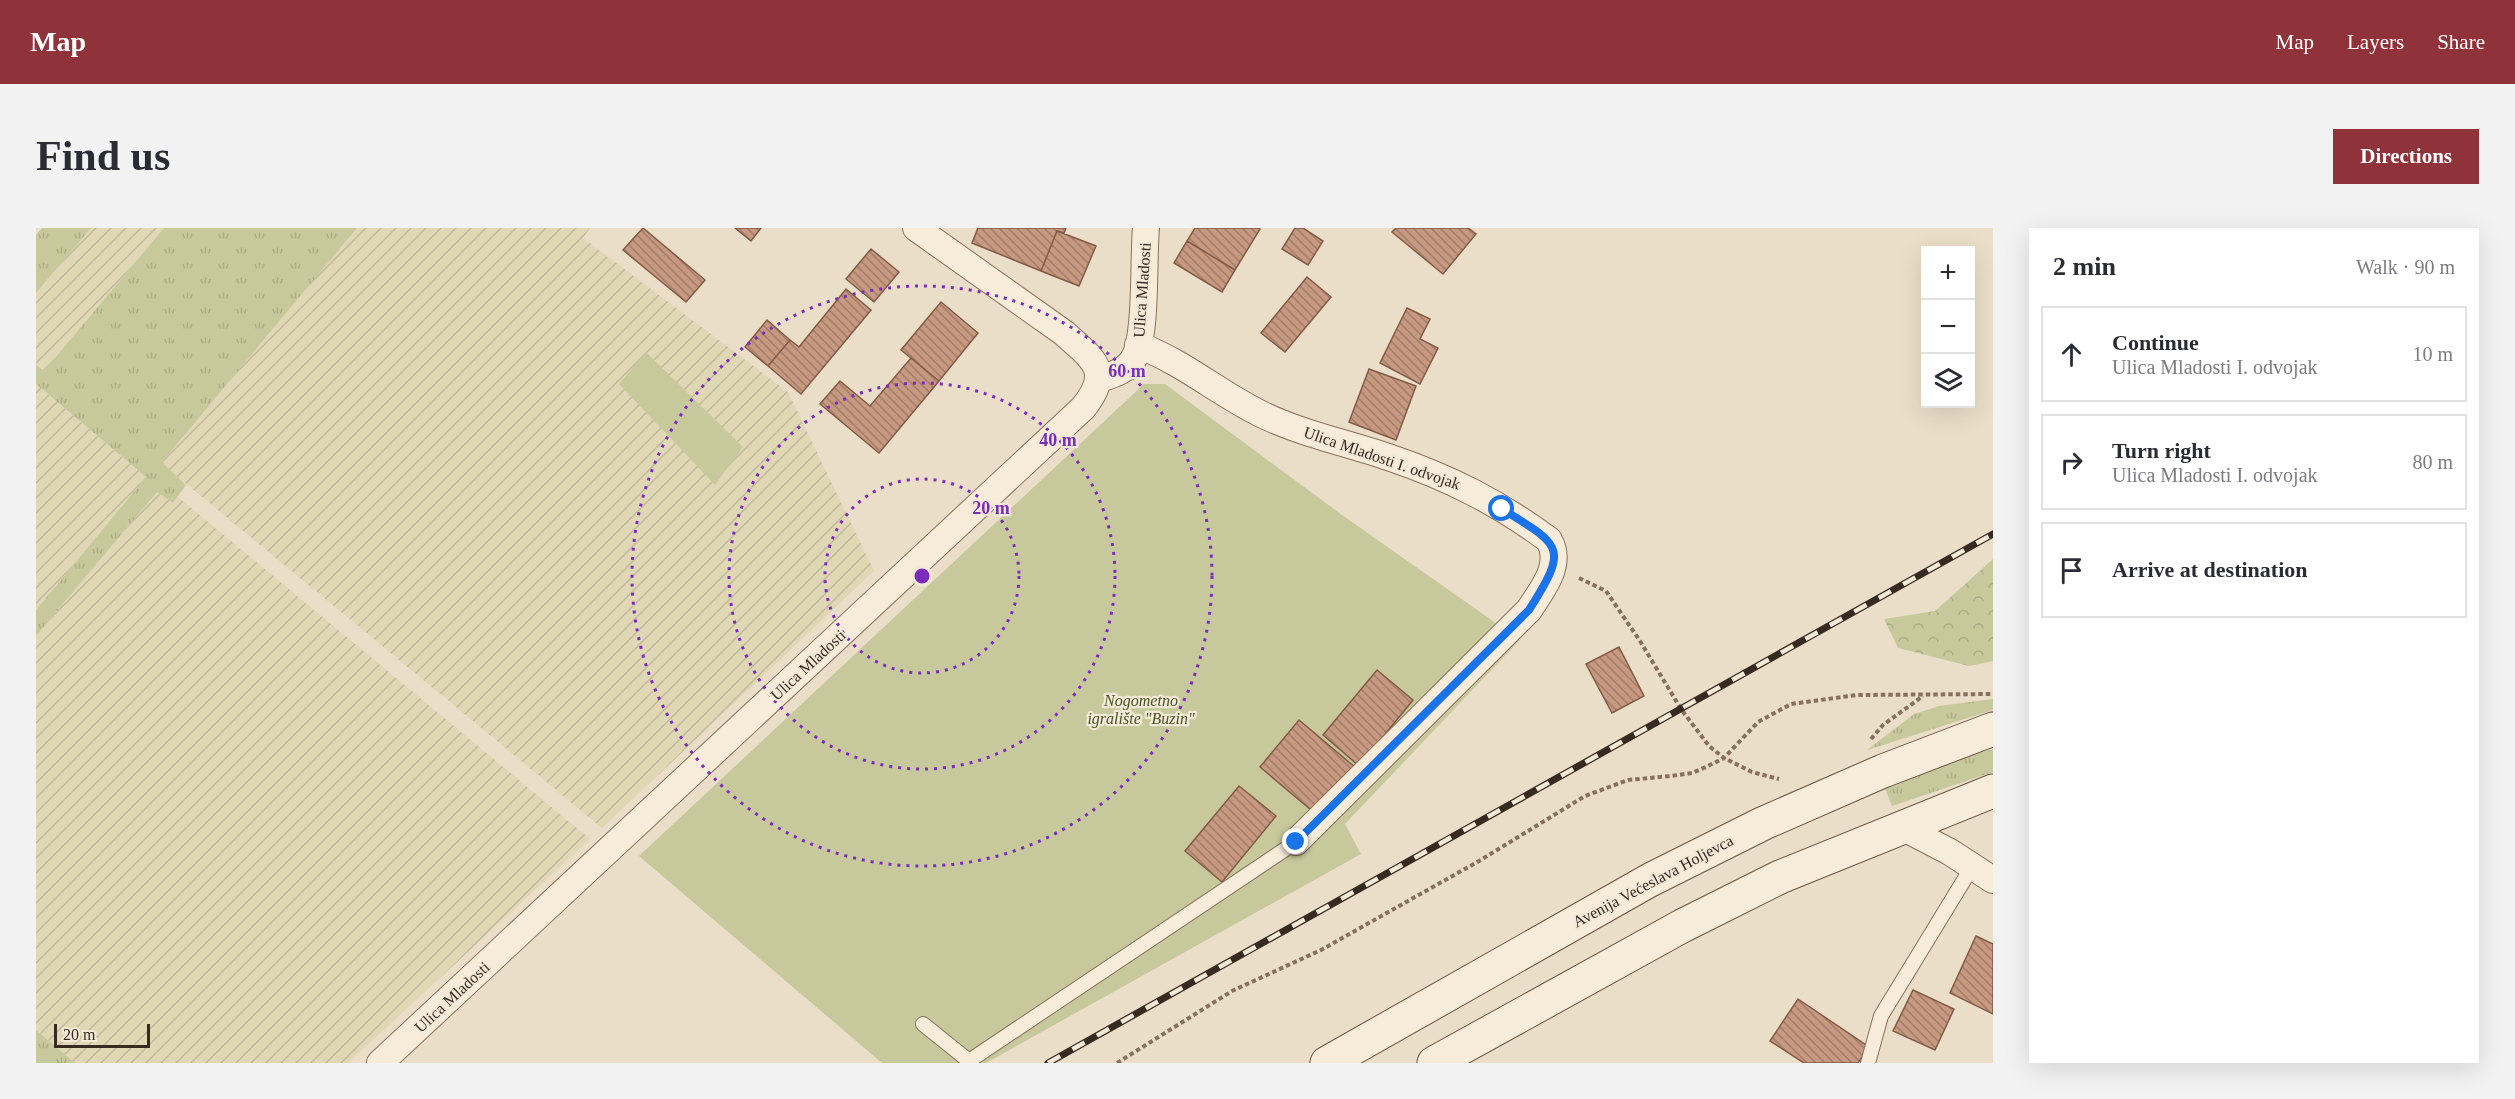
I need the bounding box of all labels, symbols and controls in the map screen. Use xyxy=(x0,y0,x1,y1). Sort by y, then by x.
text: Map xyxy=(30,26,86,57)
text: Map xyxy=(2276,30,2314,54)
text: Layers xyxy=(2347,30,2404,54)
text: Share xyxy=(2437,30,2485,54)
button: Directions xyxy=(2333,129,2479,184)
text: Find us xyxy=(36,133,170,179)
street label: Ulica Mladosti xyxy=(1130,241,1154,338)
map controls xyxy=(1921,246,1975,408)
button: + xyxy=(1921,246,1975,300)
text: 2 min xyxy=(2053,252,2116,281)
text: Walk · 90 m xyxy=(2356,256,2455,278)
button: − xyxy=(1921,300,1975,354)
text: Continue xyxy=(2112,330,2199,355)
icon: ahead xyxy=(2055,338,2088,371)
text: 10 m xyxy=(2412,343,2453,365)
button: layers xyxy=(1921,354,1975,408)
text: Ulica Mladosti I. odvojak xyxy=(2112,356,2318,378)
text: 60 m xyxy=(1108,361,1146,381)
street label: Ulica Mladosti I. odvojak xyxy=(1301,423,1462,494)
text: 40 m xyxy=(1039,430,1077,450)
text: Turn right xyxy=(2112,438,2211,463)
icon: right xyxy=(2055,446,2088,479)
text: 80 m xyxy=(2412,451,2453,473)
text: Ulica Mladosti I. odvojak xyxy=(2112,464,2318,486)
route start xyxy=(1488,495,1514,521)
text: 20 m xyxy=(972,498,1010,518)
icon: arrive xyxy=(2055,554,2088,587)
text: Arrive at destination xyxy=(2112,557,2308,582)
centre of rings xyxy=(912,566,932,586)
street label: Ulica Mladosti xyxy=(767,626,849,704)
park label: Nogometno igralište "Buzin" xyxy=(1087,692,1195,728)
route end xyxy=(1282,828,1308,854)
street label: Avenija Većeslava Holjevca xyxy=(1570,832,1736,931)
street label: Ulica Mladosti xyxy=(411,958,493,1036)
scale bar xyxy=(54,1021,150,1048)
text: 20 m xyxy=(63,1026,95,1043)

